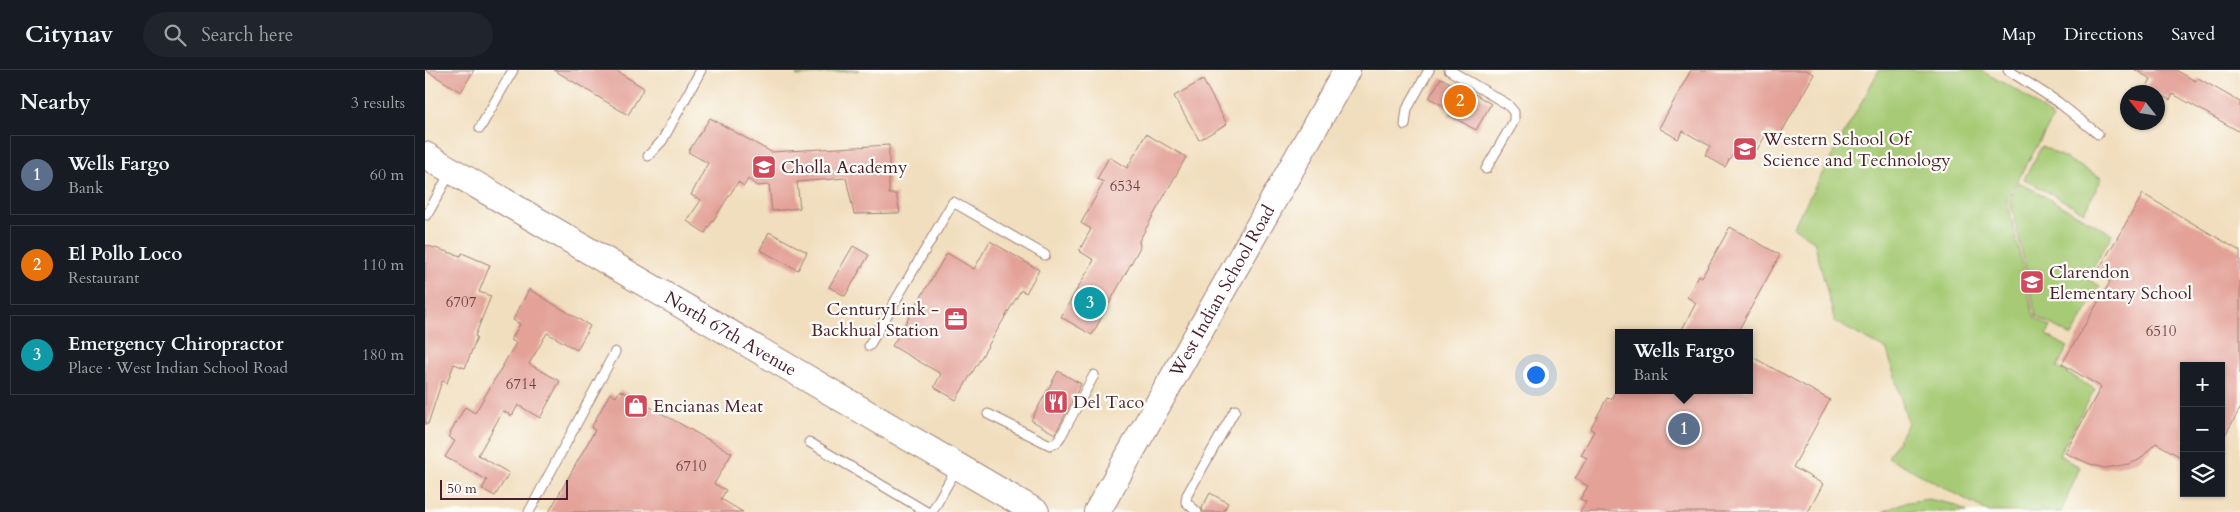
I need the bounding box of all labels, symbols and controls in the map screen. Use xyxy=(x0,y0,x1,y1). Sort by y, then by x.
search box xyxy=(143,12,493,57)
text: Citynav xyxy=(25,18,113,51)
icon: search xyxy=(161,21,189,49)
text: Search here xyxy=(201,22,293,48)
text: Map xyxy=(2002,22,2036,47)
text: Directions xyxy=(2064,22,2143,47)
text: Saved xyxy=(2171,22,2215,47)
pin: 2 xyxy=(1444,82,1476,120)
north arrow xyxy=(2120,85,2165,130)
text: Nearby xyxy=(20,88,91,117)
text: 3 results xyxy=(351,92,405,114)
place label: Western School Of Science and Technology xyxy=(1762,127,1951,173)
school or university icon: Western School Of Science and Technology xyxy=(1732,136,1758,162)
text: Wells Fargo xyxy=(68,151,170,177)
school or university icon: Cholla Academy xyxy=(751,154,777,180)
place label: Cholla Academy xyxy=(781,155,908,180)
text: 1 xyxy=(33,164,41,186)
text: 60 m xyxy=(370,164,404,186)
house number: 6534 xyxy=(1110,176,1141,196)
text: Bank xyxy=(68,177,103,199)
street label: West Indian School Road xyxy=(1163,200,1281,382)
text: El Pollo Loco xyxy=(68,241,182,267)
text: 2 xyxy=(33,254,41,276)
text: 110 m xyxy=(362,254,404,276)
place label: Clarendon Elementary School xyxy=(2049,260,2192,306)
text: Restaurant xyxy=(68,267,139,289)
school or university icon: Clarendon Elementary School xyxy=(2019,269,2045,295)
pin: 3 xyxy=(1074,284,1106,322)
street label: North 67th Avenue xyxy=(660,285,801,382)
house number: 6707 xyxy=(446,292,477,312)
place label: CenturyLink - Backhual Station xyxy=(811,297,940,343)
office icon: CenturyLink - Backhual Station xyxy=(943,306,969,332)
house number: 6510 xyxy=(2146,321,2177,341)
popup xyxy=(1615,329,1753,394)
text: Emergency Chiropractor xyxy=(68,331,284,357)
text: Wells Fargo xyxy=(1633,338,1735,364)
text: 3 xyxy=(33,344,41,366)
text: 180 m xyxy=(362,344,404,366)
text: Place · West Indian School Road xyxy=(68,357,288,379)
your location xyxy=(1523,362,1549,388)
map controls xyxy=(2180,362,2225,497)
button: + xyxy=(2180,362,2225,407)
text: Bank xyxy=(1633,364,1669,386)
house number: 6714 xyxy=(506,374,537,394)
restaurant icon: Del Taco xyxy=(1043,389,1069,415)
place label: Del Taco xyxy=(1073,390,1144,415)
shop icon: Encianas Meat xyxy=(623,393,649,419)
place label: Encianas Meat xyxy=(653,394,763,419)
button: − xyxy=(2180,407,2225,452)
pin: 1 xyxy=(1668,410,1700,448)
button: layers xyxy=(2180,452,2225,497)
house number: 6710 xyxy=(676,456,707,476)
scale bar xyxy=(440,477,567,500)
text: 50 m xyxy=(447,479,477,498)

